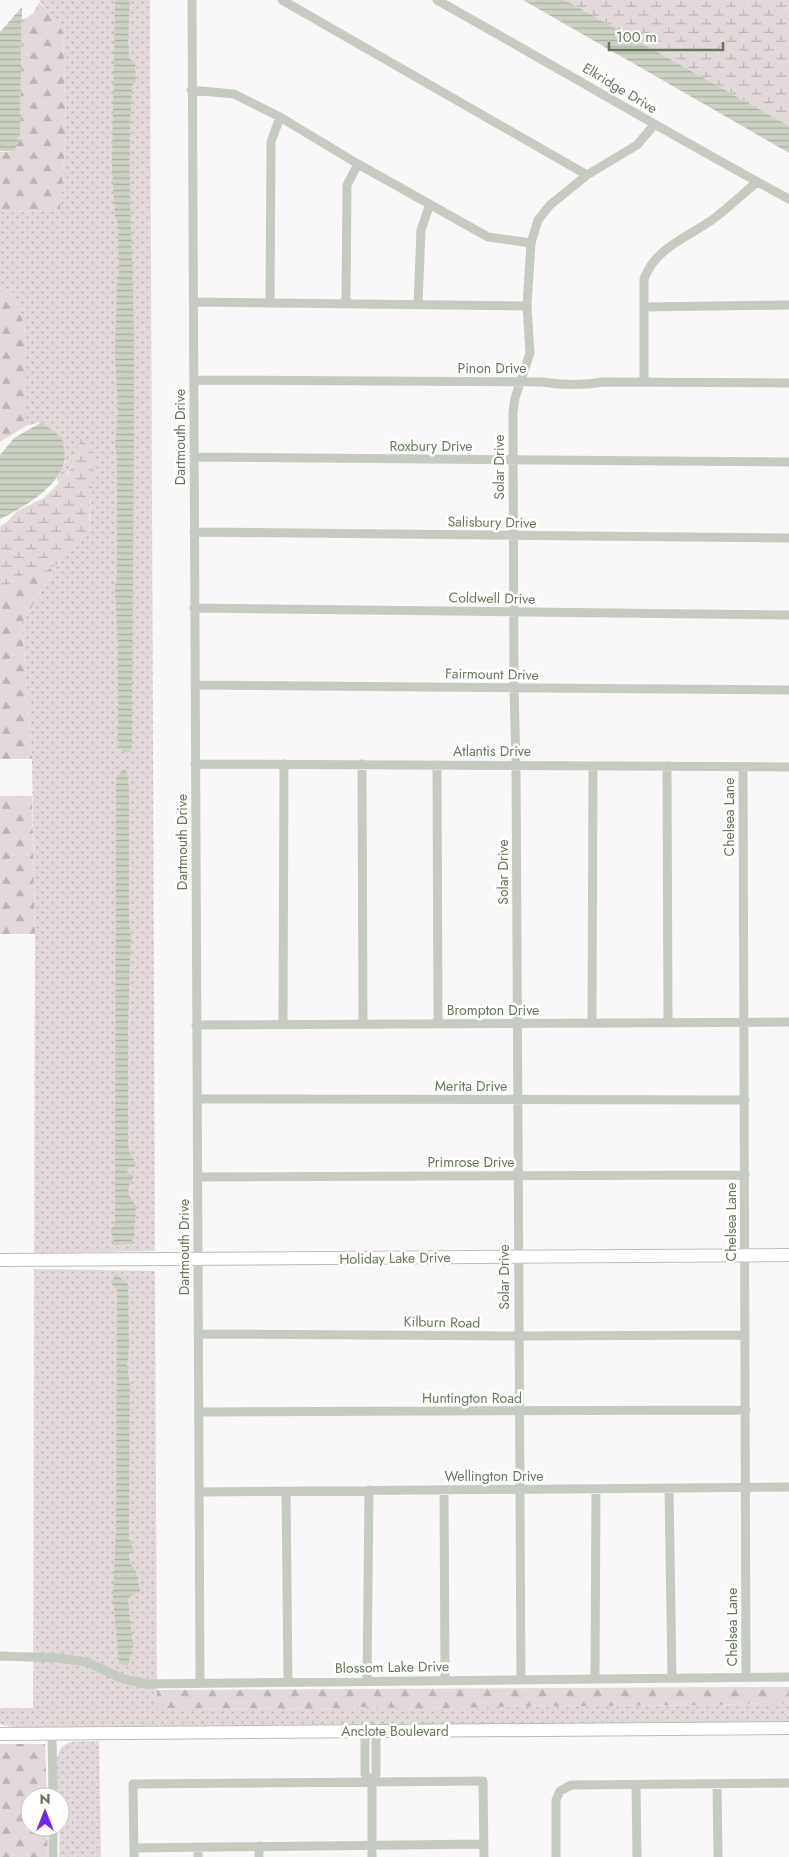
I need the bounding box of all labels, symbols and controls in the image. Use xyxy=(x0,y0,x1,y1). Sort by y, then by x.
scale bar xyxy=(609,20,723,52)
text: 100 m xyxy=(616,26,657,48)
street label: Elkridge Drive xyxy=(579,58,661,118)
street label: Pinon Drive xyxy=(458,358,526,378)
street label: Dartmouth Drive xyxy=(170,389,190,485)
street label: Solar Drive xyxy=(489,434,509,500)
street label: Roxbury Drive xyxy=(389,436,473,456)
street label: Salisbury Drive xyxy=(447,511,537,533)
street label: Coldwell Drive xyxy=(448,587,536,609)
street label: Fairmount Drive xyxy=(445,663,539,685)
street label: Atlantis Drive xyxy=(453,741,531,761)
street label: Chelsea Lane xyxy=(719,778,739,856)
street label: Dartmouth Drive xyxy=(172,794,192,890)
street label: Solar Drive xyxy=(493,839,513,905)
street label: Brompton Drive xyxy=(447,1000,539,1020)
street label: Merita Drive xyxy=(435,1076,507,1096)
street label: Primrose Drive xyxy=(427,1152,515,1172)
street label: Chelsea Lane xyxy=(721,1183,741,1261)
street label: Dartmouth Drive xyxy=(174,1199,194,1295)
street label: Solar Drive xyxy=(494,1244,514,1310)
street label: Holiday Lake Drive xyxy=(339,1247,451,1269)
street label: Kilburn Road xyxy=(404,1311,480,1333)
street label: Huntington Road xyxy=(422,1388,522,1408)
street label: Wellington Drive xyxy=(444,1466,544,1486)
street label: Chelsea Lane xyxy=(722,1588,742,1666)
street label: Blossom Lake Drive xyxy=(335,1656,449,1678)
street label: Anclote Boulevard xyxy=(341,1721,449,1741)
north arrow xyxy=(20,1787,70,1837)
text: N xyxy=(39,1789,51,1809)

